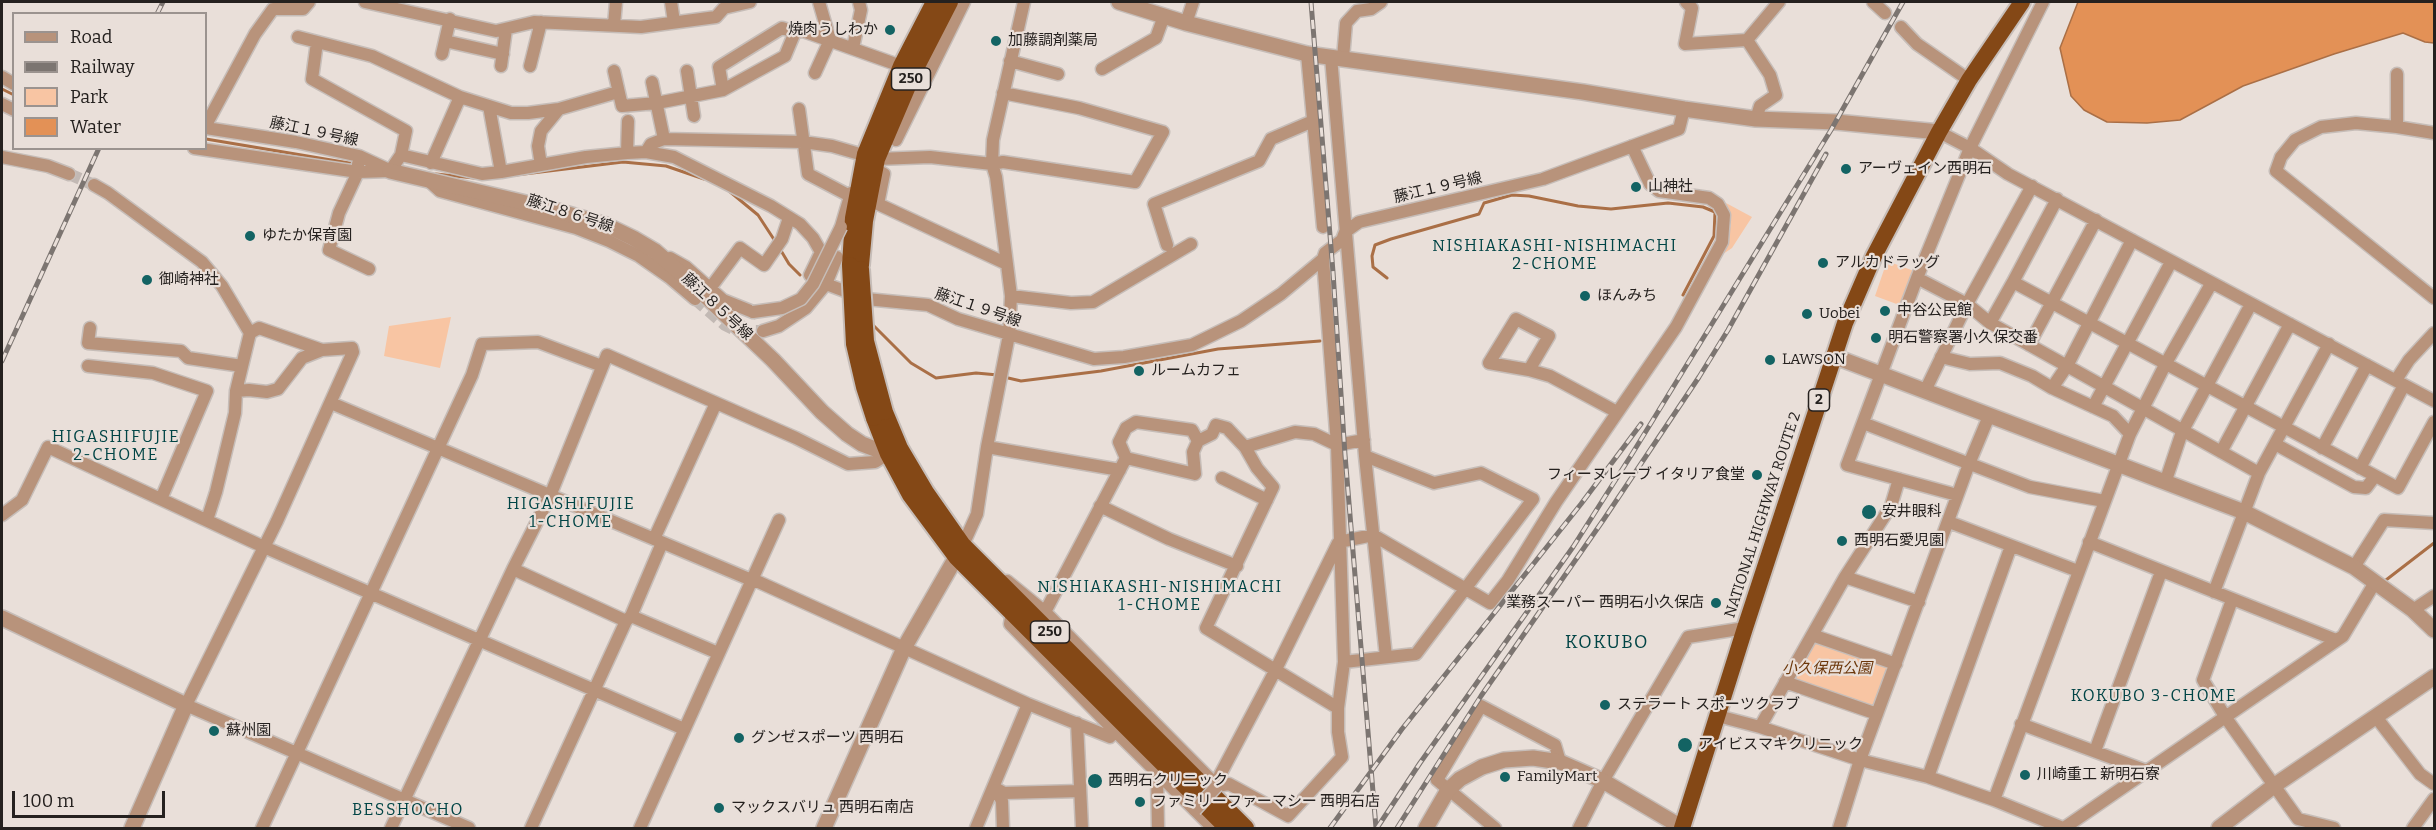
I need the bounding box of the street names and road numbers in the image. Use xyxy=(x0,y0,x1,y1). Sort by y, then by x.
road number: 250 xyxy=(892,68,930,90)
street label: 藤江１９号線 xyxy=(268,114,360,150)
street label: 藤江１９号線 xyxy=(1392,169,1484,207)
street label: 藤江８６号線 xyxy=(524,192,616,236)
street label: 藤江８５号線 xyxy=(678,270,756,344)
street label: 藤江１９号線 xyxy=(933,285,1023,331)
road number: 2 xyxy=(1808,389,1830,411)
street label: NATIONAL HIGHWAY ROUTE 2 xyxy=(1721,410,1805,620)
road number: 250 xyxy=(1030,621,1070,643)

